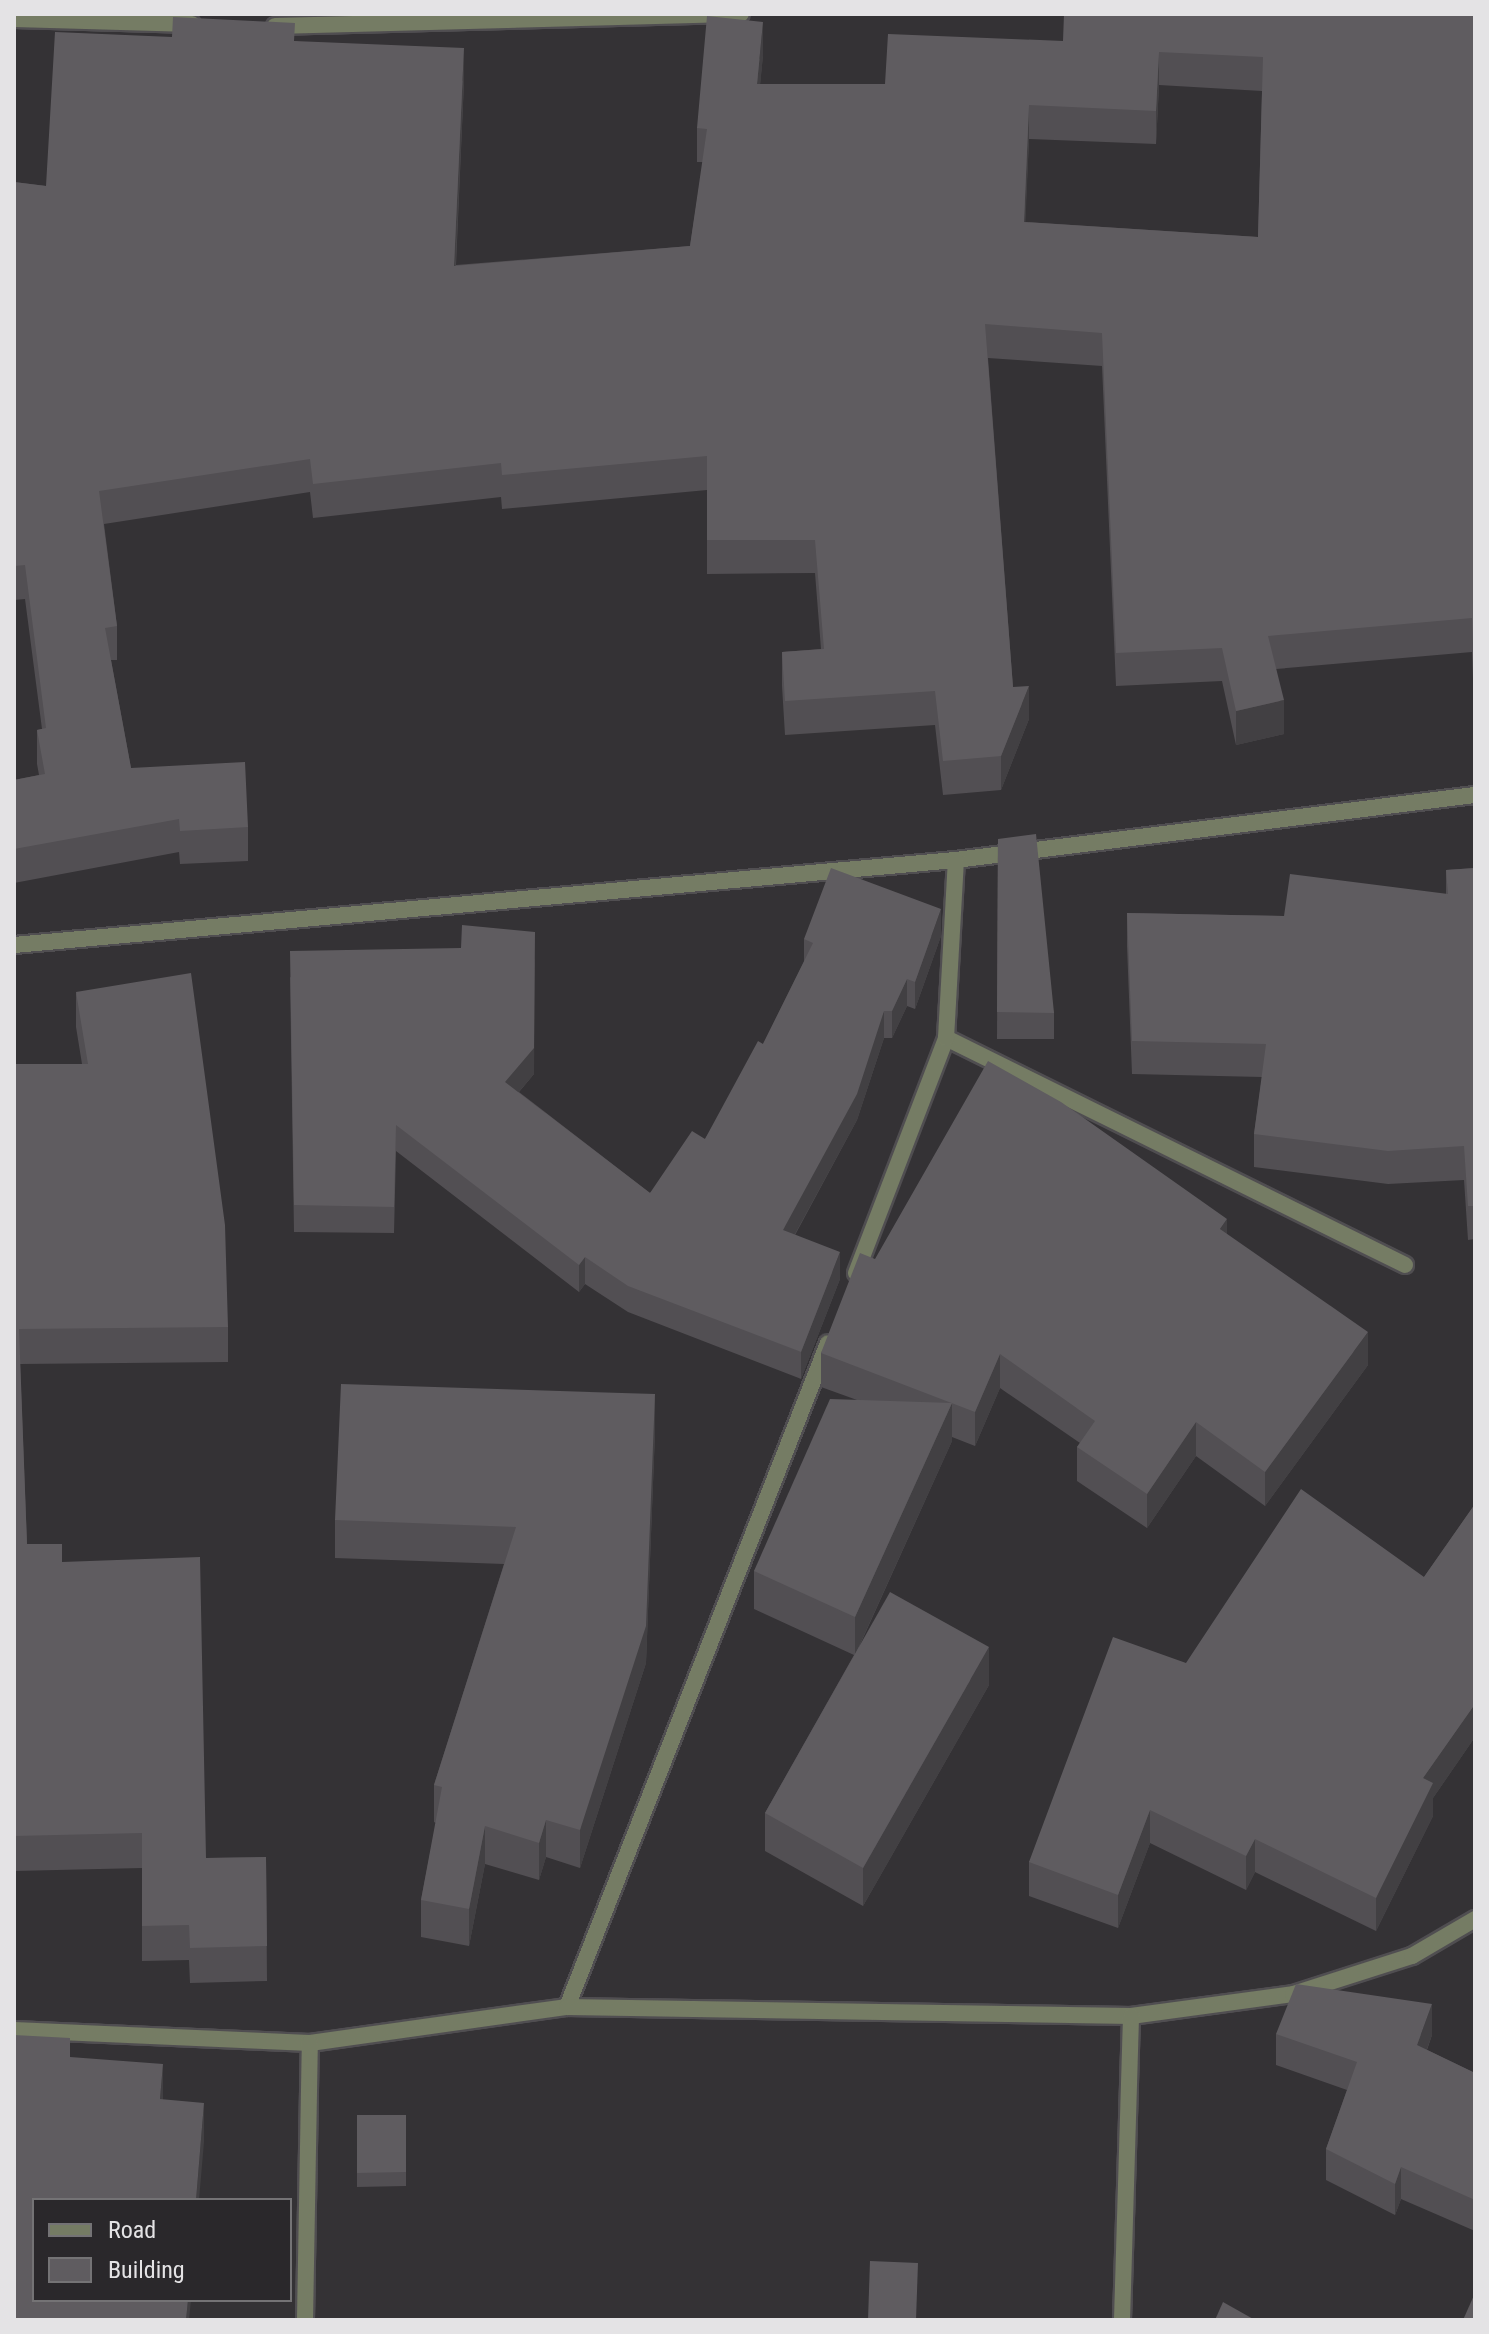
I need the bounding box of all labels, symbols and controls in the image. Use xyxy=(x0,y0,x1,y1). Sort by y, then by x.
legend xyxy=(32,2198,292,2302)
text: Road xyxy=(108,2216,156,2244)
text: Building xyxy=(108,2256,185,2284)

